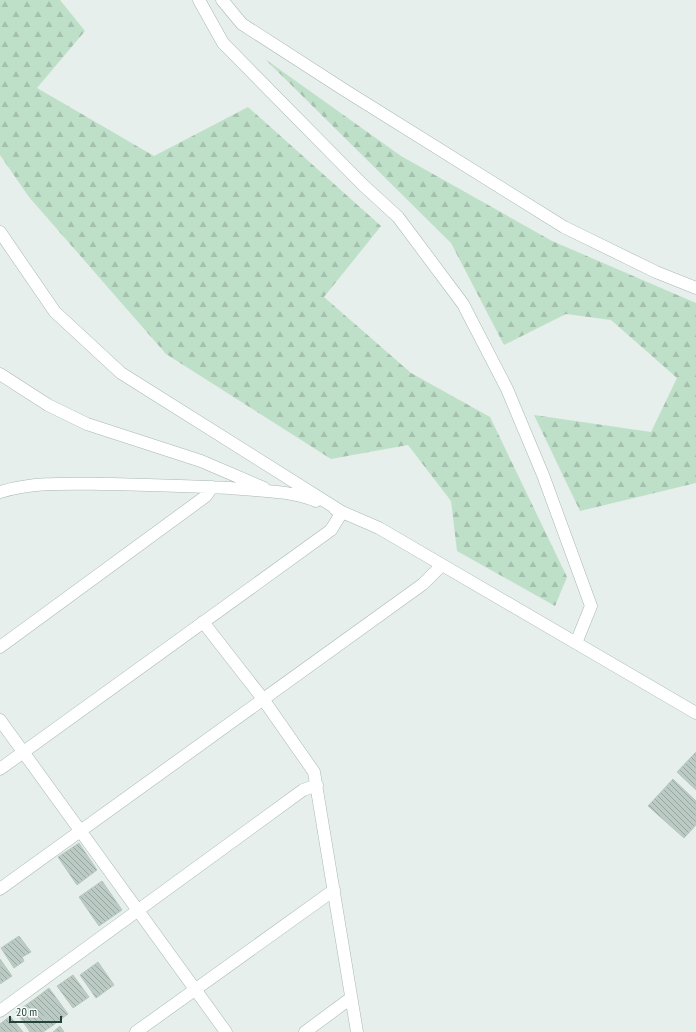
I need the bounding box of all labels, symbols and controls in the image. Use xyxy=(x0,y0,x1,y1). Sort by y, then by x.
scale bar xyxy=(10,998,61,1024)
text: 20 m xyxy=(16,1004,37,1019)

